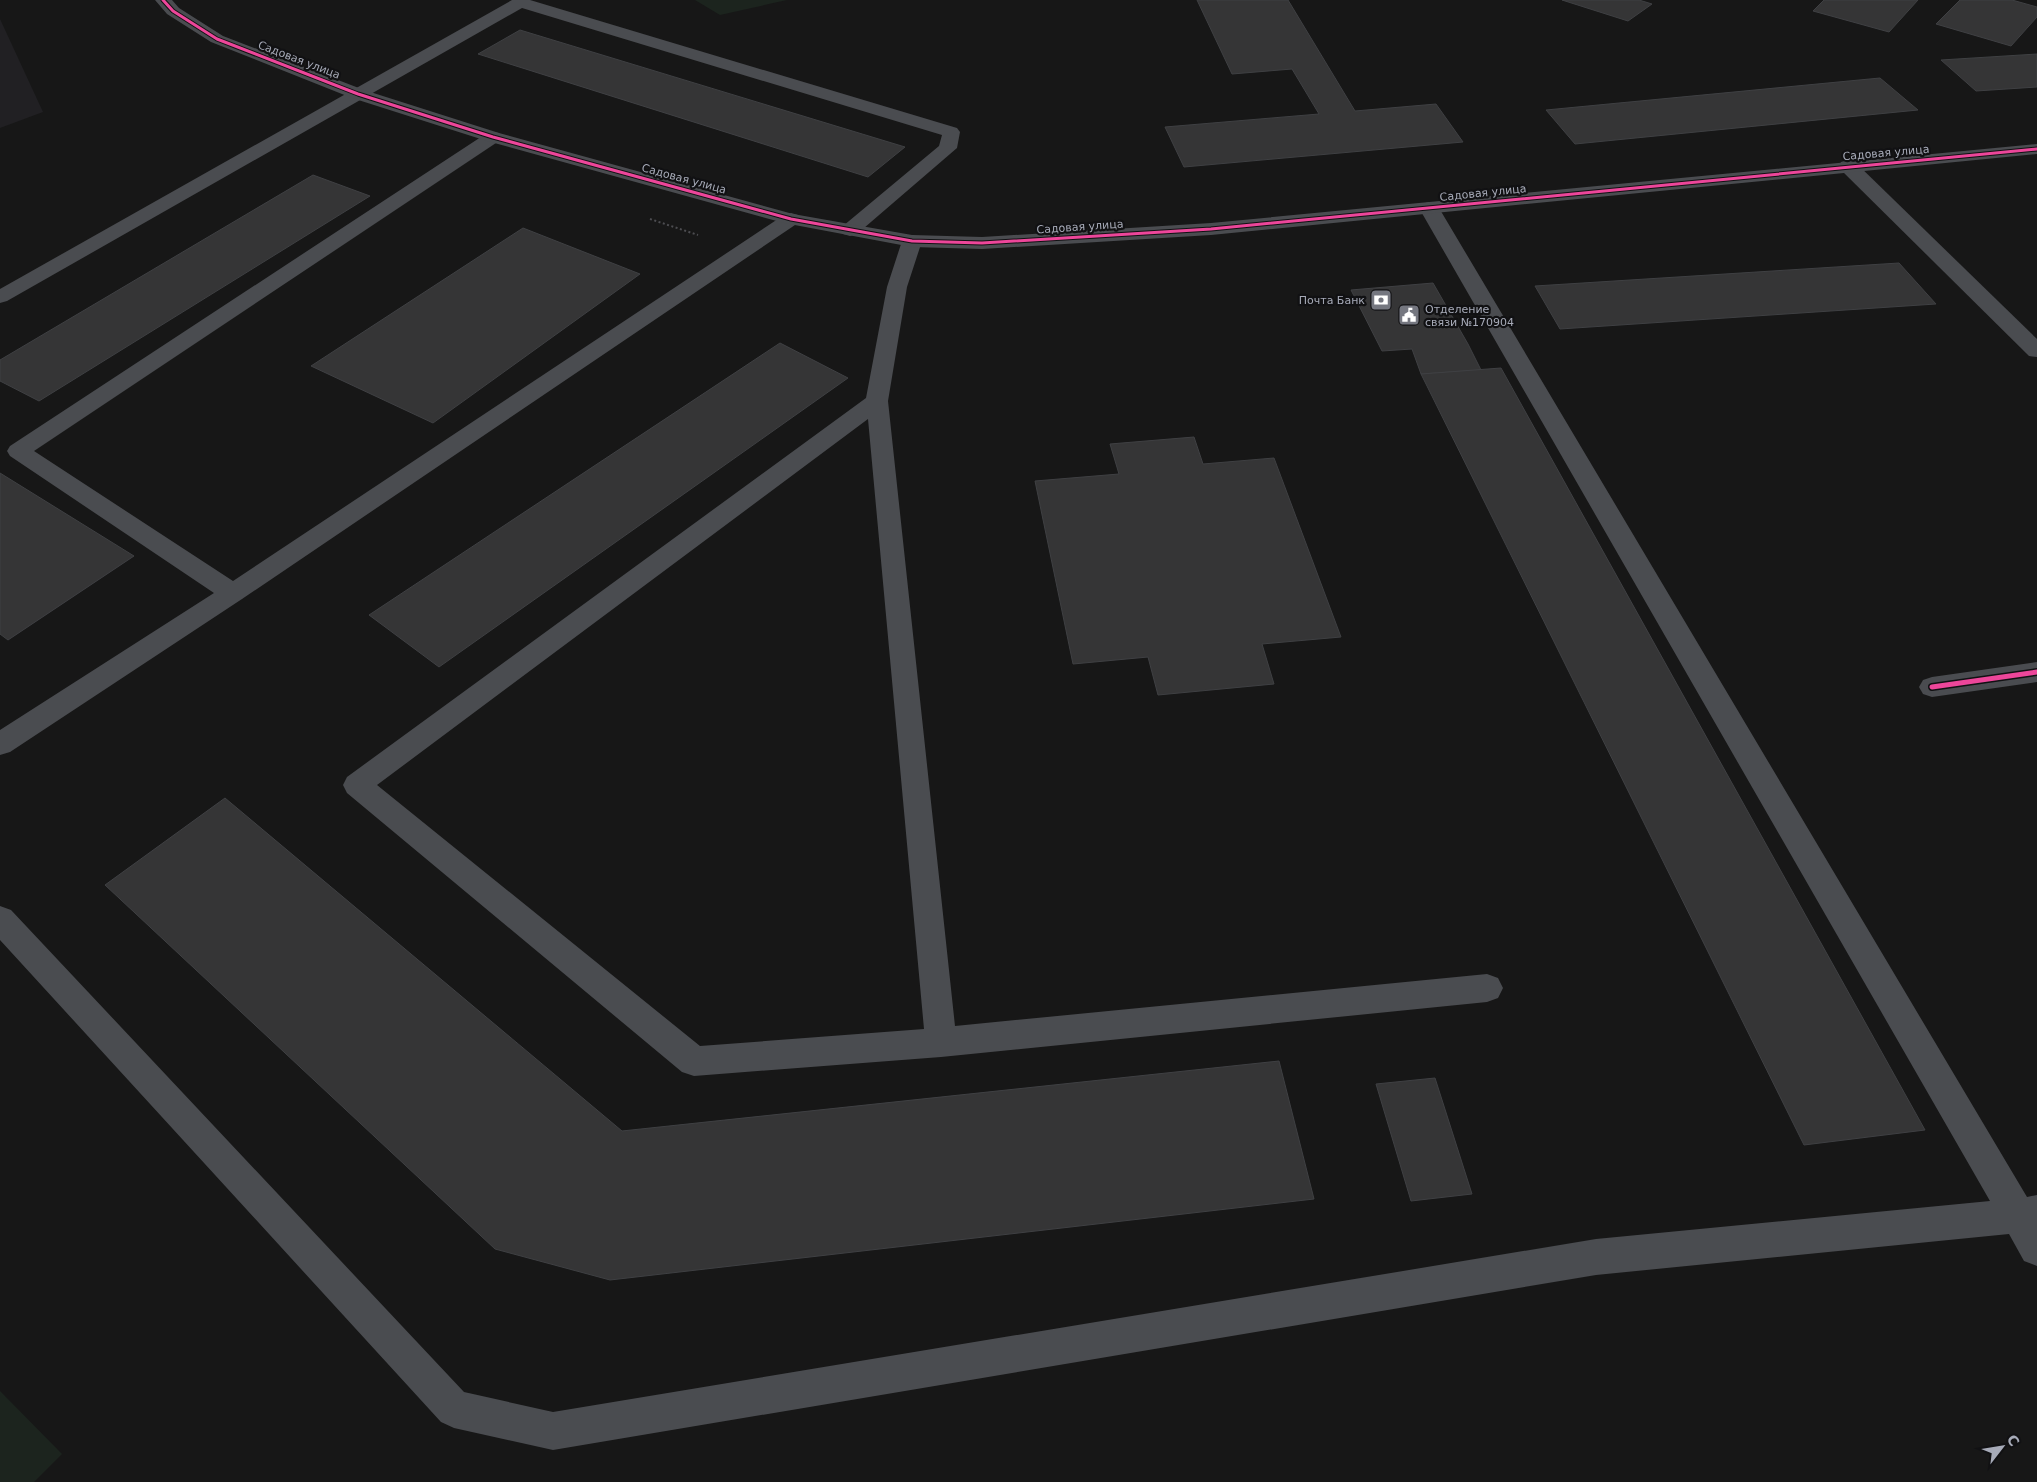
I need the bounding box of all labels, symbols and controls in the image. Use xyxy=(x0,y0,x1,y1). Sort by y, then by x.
street label: Садовая улица xyxy=(256,38,342,82)
street label: Садовая улица xyxy=(1842,143,1930,163)
street label: Садовая улица xyxy=(640,161,728,197)
street label: Садовая улица xyxy=(1439,182,1527,204)
street label: Садовая улица xyxy=(1036,217,1124,237)
bank icon: Почта Банк xyxy=(1369,288,1393,312)
place label: Почта Банк xyxy=(1299,294,1365,307)
public building icon: Отделение связи №170904 xyxy=(1397,303,1421,327)
place label: Отделение связи №170904 xyxy=(1425,303,1514,329)
north arrow xyxy=(1977,1422,2027,1472)
text: С xyxy=(2004,1432,2023,1449)

